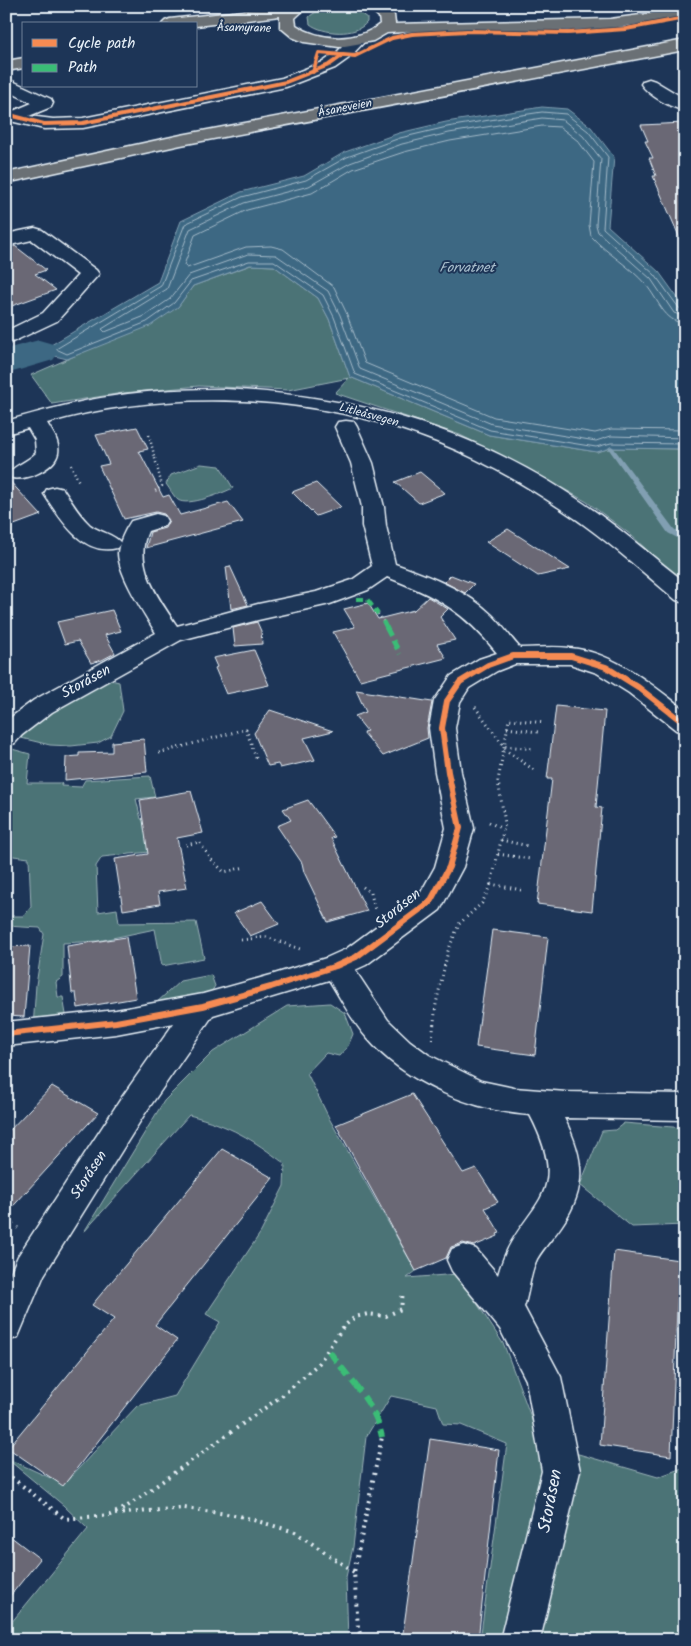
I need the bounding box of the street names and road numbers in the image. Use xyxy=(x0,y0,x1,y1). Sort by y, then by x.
street label: Åsamyrane xyxy=(217,18,272,38)
street label: Åsaneveien xyxy=(316,93,374,123)
street label: Litleåsvegen xyxy=(337,398,401,432)
street label: Storåsen xyxy=(57,658,115,706)
street label: Storåsen xyxy=(370,883,426,935)
street label: Storåsen xyxy=(64,1146,114,1204)
street label: Storåsen xyxy=(531,1467,571,1535)

